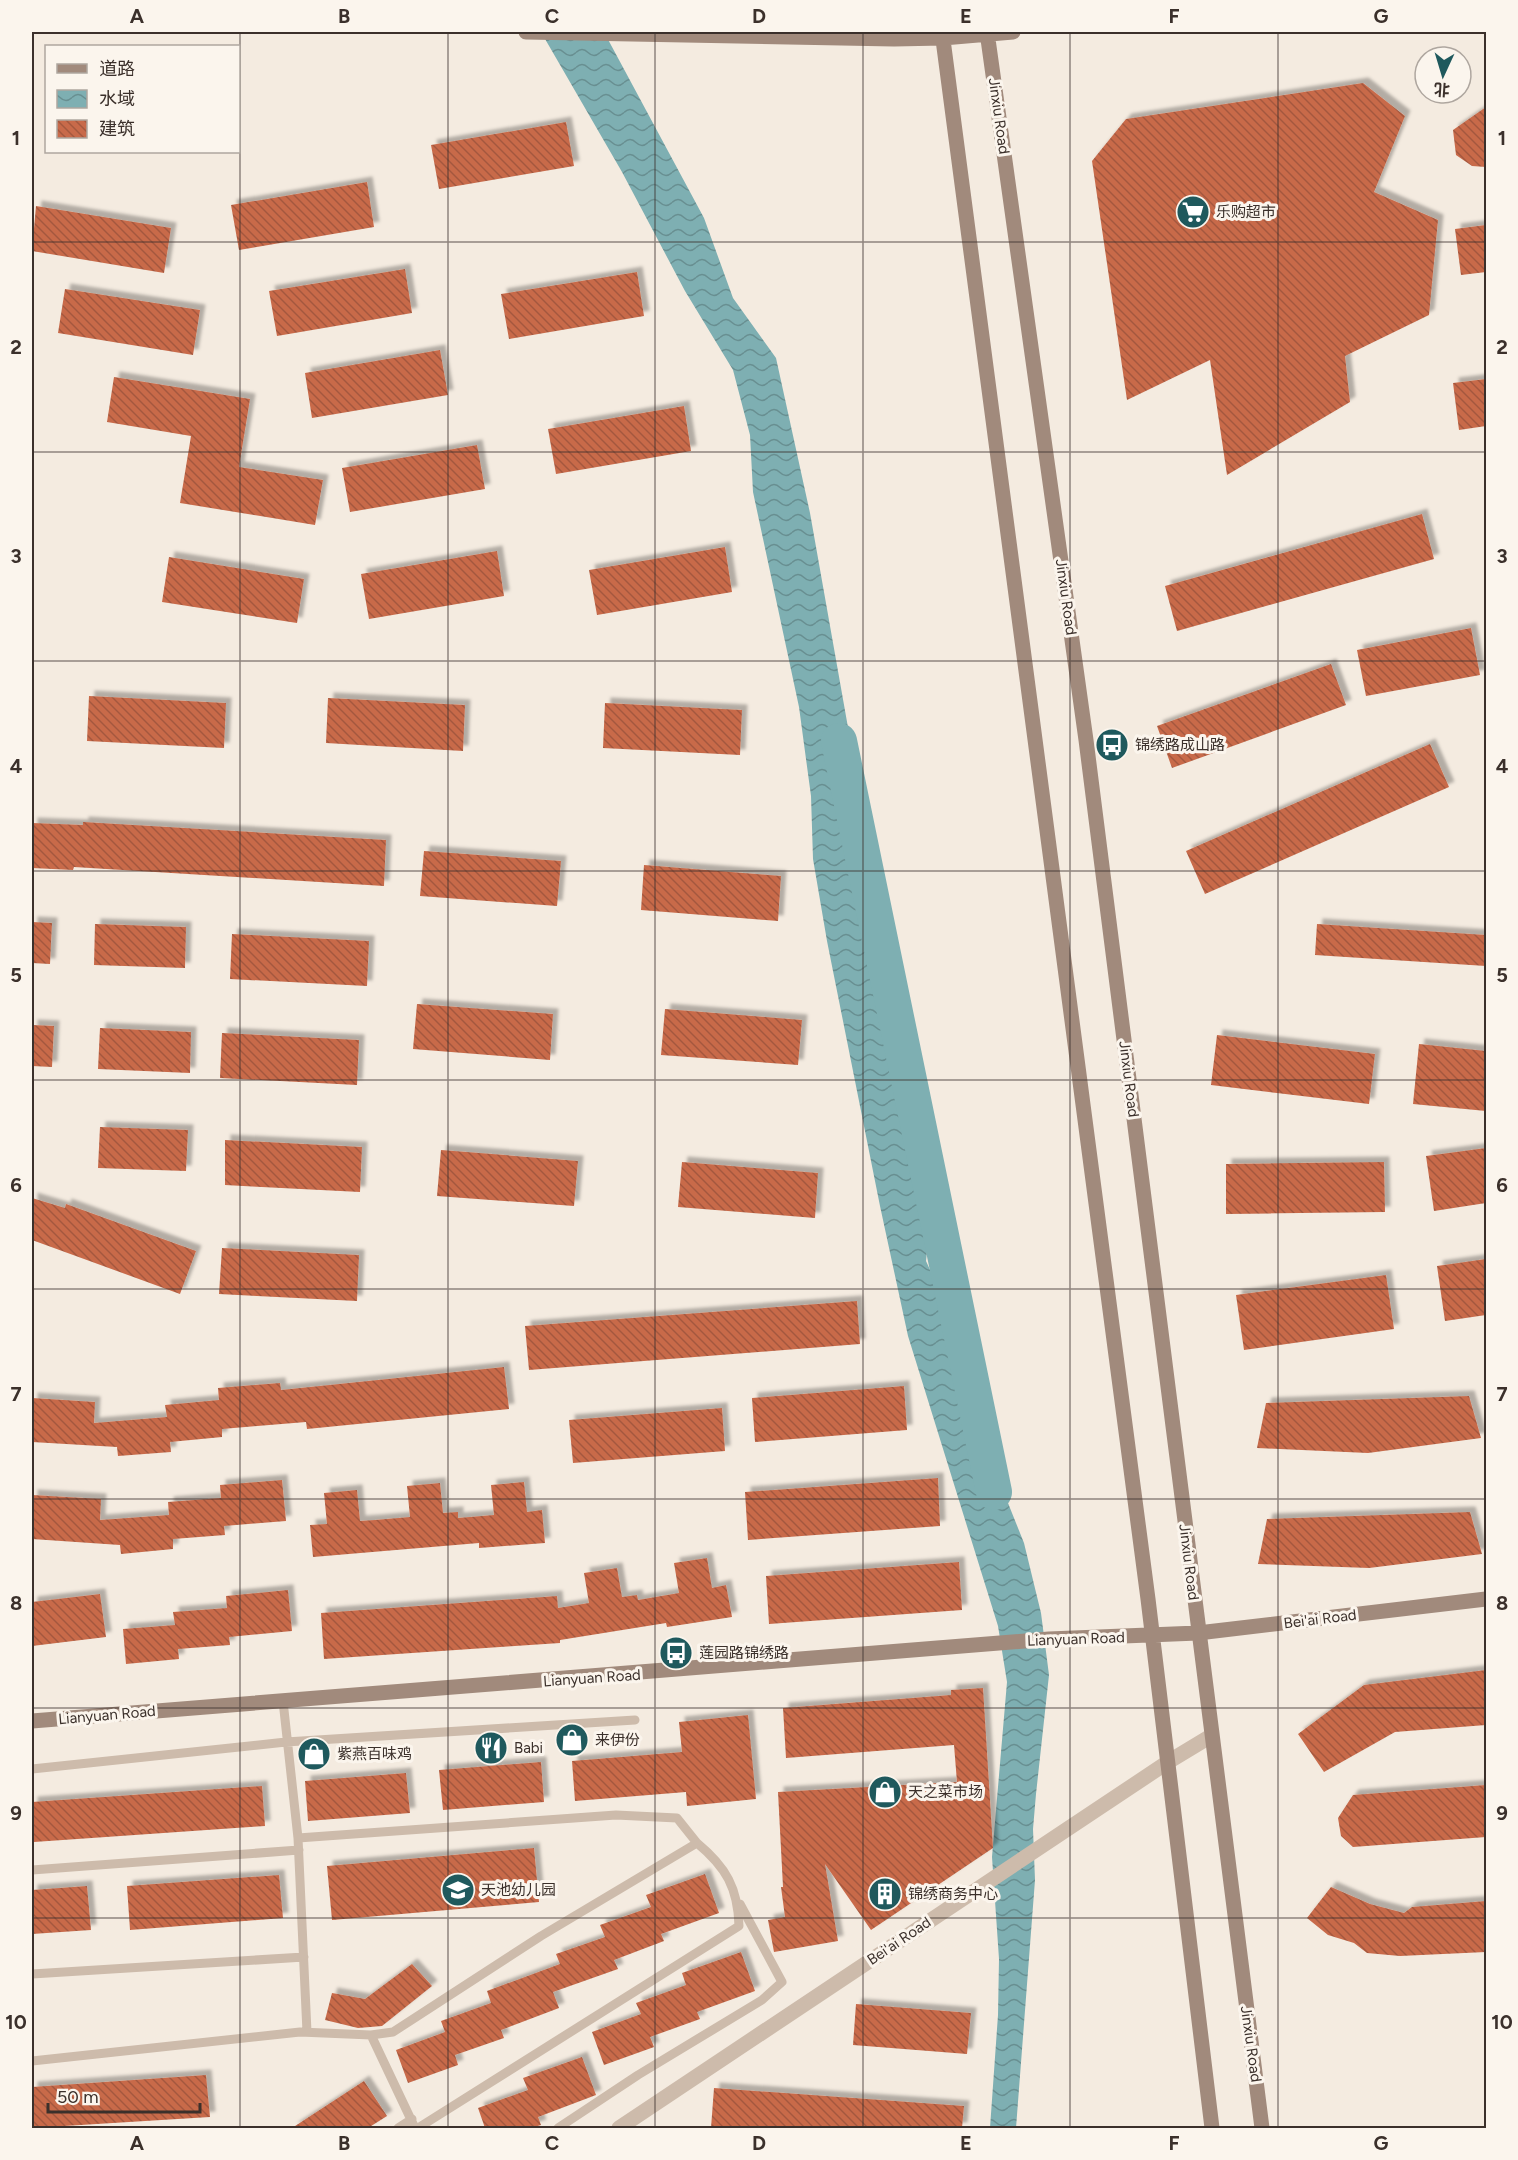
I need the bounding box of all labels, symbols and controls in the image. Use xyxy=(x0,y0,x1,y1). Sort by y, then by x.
text: A xyxy=(130,4,145,28)
text: B xyxy=(338,4,350,28)
text: C xyxy=(545,4,559,28)
text: D xyxy=(752,4,766,28)
text: E xyxy=(960,4,972,28)
text: F xyxy=(1168,4,1180,28)
text: G xyxy=(1374,4,1389,28)
legend xyxy=(45,45,240,153)
north arrow xyxy=(1413,45,1473,105)
text: 道路 xyxy=(99,58,135,80)
street label: Jinxiu Road xyxy=(985,77,1013,155)
text: 北 xyxy=(1433,79,1451,100)
text: 水域 xyxy=(99,88,135,110)
text: 建筑 xyxy=(99,118,135,140)
text: 1 xyxy=(12,126,20,150)
text: 1 xyxy=(1498,126,1506,150)
supermarket icon: 乐购超市 xyxy=(1175,194,1211,230)
place label: 乐购超市 xyxy=(1216,203,1276,221)
text: 2 xyxy=(10,335,22,359)
text: 2 xyxy=(1496,335,1508,359)
text: 3 xyxy=(10,544,22,568)
text: 3 xyxy=(1496,544,1508,568)
street label: Jinxiu Road xyxy=(1052,558,1080,636)
bus stop icon: 锦绣路成山路 xyxy=(1094,727,1130,763)
place label: 锦绣路成山路 xyxy=(1135,736,1225,754)
text: 4 xyxy=(10,754,23,778)
text: 4 xyxy=(1496,754,1509,778)
text: 5 xyxy=(10,963,22,987)
text: 5 xyxy=(1496,963,1508,987)
street label: Jinxiu Road xyxy=(1115,1040,1143,1118)
text: 6 xyxy=(10,1173,22,1197)
text: 6 xyxy=(1496,1173,1508,1197)
text: 7 xyxy=(10,1382,22,1406)
text: 7 xyxy=(1496,1382,1508,1406)
street label: Jinxiu Road xyxy=(1175,1523,1203,1601)
text: 8 xyxy=(10,1591,22,1615)
text: 8 xyxy=(1496,1591,1508,1615)
street label: Bei'ai Road xyxy=(1283,1606,1357,1632)
street label: Lianyuan Road xyxy=(1027,1628,1125,1650)
bus stop icon: 莲园路锦绣路 xyxy=(658,1635,694,1671)
place label: 莲园路锦绣路 xyxy=(699,1644,789,1662)
street label: Lianyuan Road xyxy=(543,1666,641,1690)
street label: Lianyuan Road xyxy=(58,1702,156,1728)
shop icon: 来伊份 xyxy=(554,1722,590,1758)
restaurant icon: Babi xyxy=(473,1730,509,1766)
place label: 来伊份 xyxy=(595,1731,640,1749)
shop icon: 紫燕百味鸡 xyxy=(296,1736,332,1772)
place label: Babi xyxy=(514,1739,543,1757)
place label: 紫燕百味鸡 xyxy=(337,1745,412,1763)
shop icon: 天之菜市场 xyxy=(867,1774,903,1810)
place label: 天之菜市场 xyxy=(908,1783,983,1801)
text: 9 xyxy=(10,1801,22,1825)
text: 9 xyxy=(1496,1801,1508,1825)
school or university icon: 天池幼儿园 xyxy=(440,1872,476,1908)
building icon: 锦绣商务中心 xyxy=(867,1876,903,1912)
place label: 天池幼儿园 xyxy=(481,1881,556,1899)
place label: 锦绣商务中心 xyxy=(908,1885,998,1903)
street label: Bei'ai Road xyxy=(864,1913,934,1969)
street label: Jinxiu Road xyxy=(1237,2005,1265,2083)
text: 10 xyxy=(5,2010,27,2034)
text: 10 xyxy=(1491,2010,1513,2034)
scale bar xyxy=(48,2076,200,2114)
text: 50 m xyxy=(57,2086,99,2108)
text: A xyxy=(130,2131,145,2155)
text: B xyxy=(338,2131,350,2155)
text: C xyxy=(545,2131,559,2155)
text: D xyxy=(752,2131,766,2155)
text: E xyxy=(960,2131,972,2155)
text: F xyxy=(1168,2131,1180,2155)
text: G xyxy=(1374,2131,1389,2155)

